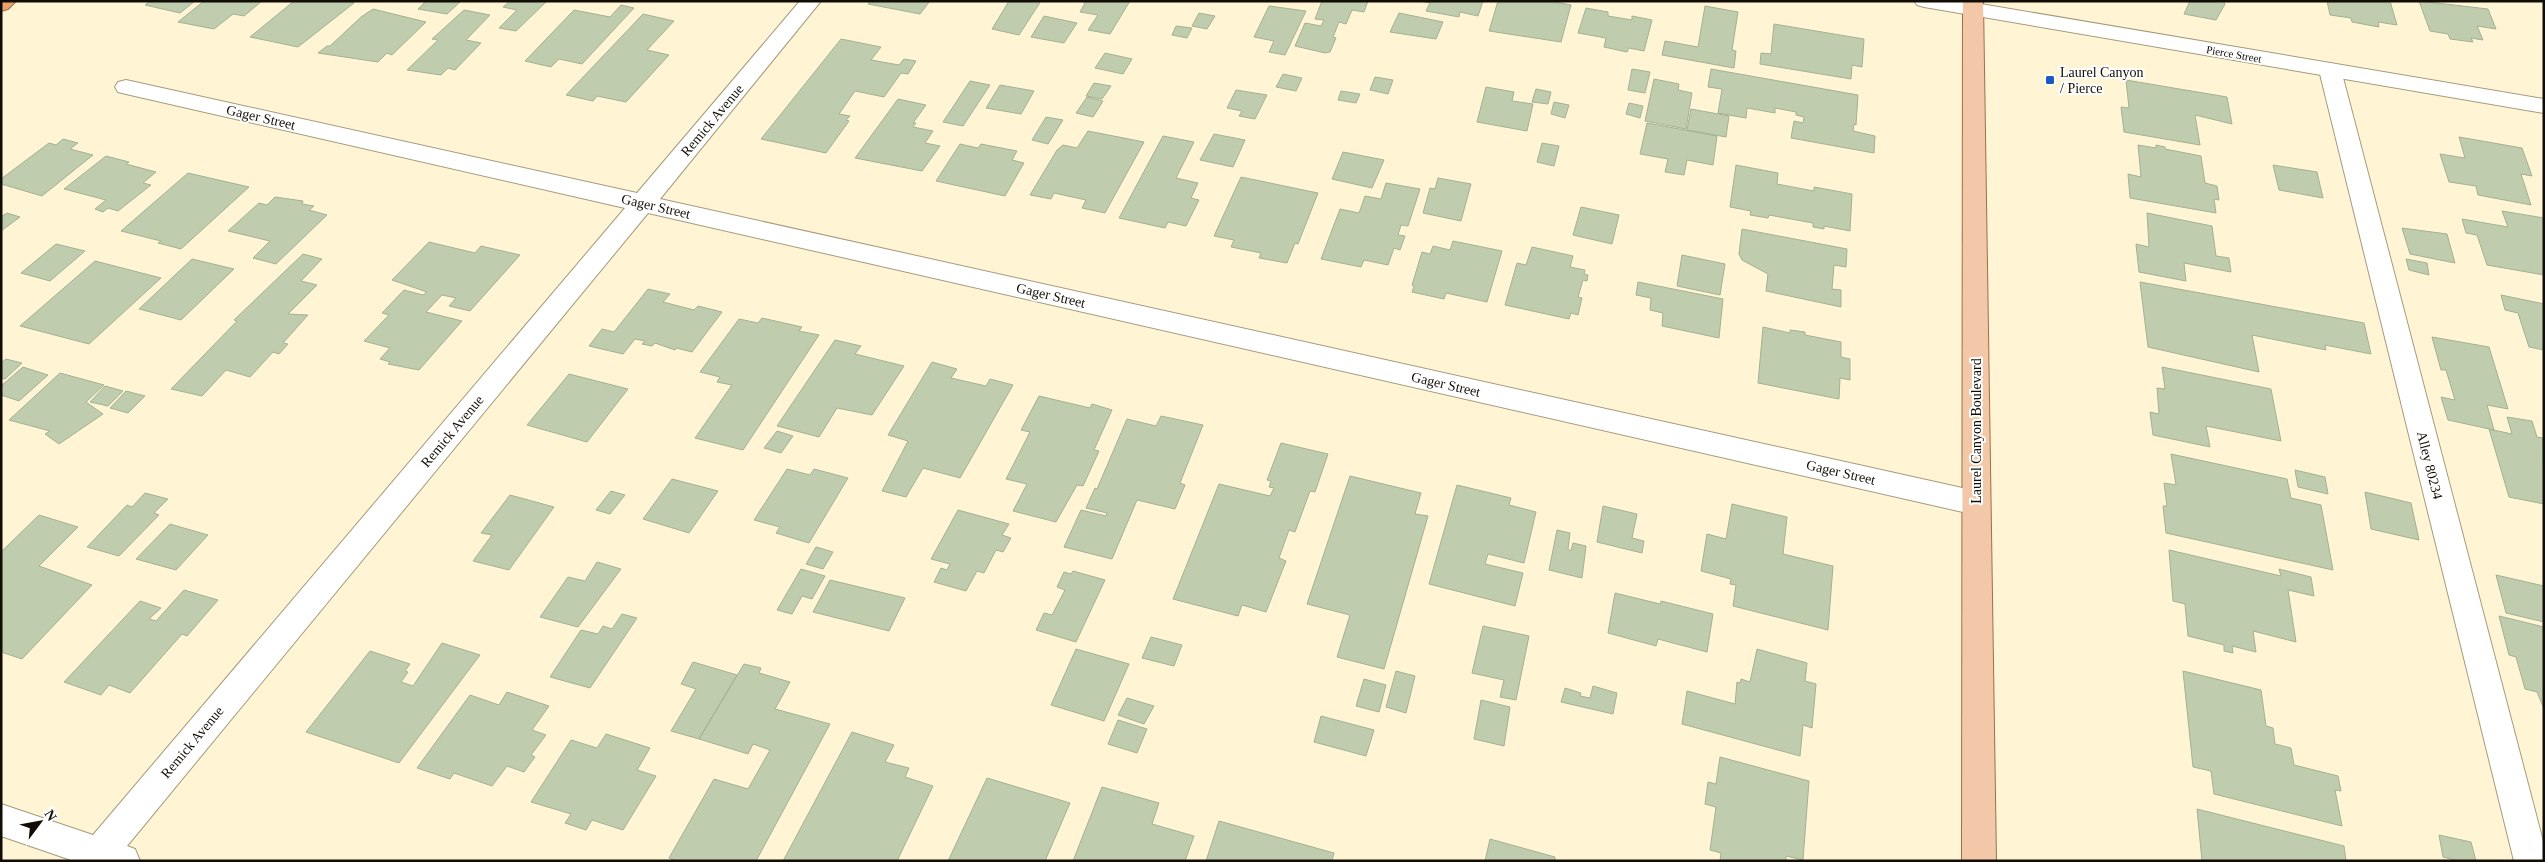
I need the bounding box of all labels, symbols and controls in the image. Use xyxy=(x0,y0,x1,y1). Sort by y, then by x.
street label: Pierce Street xyxy=(2205,43,2263,65)
place label: Laurel Canyon / Pierce xyxy=(2060,65,2144,96)
marker: Laurel Canyon / Pierce xyxy=(2044,74,2056,86)
street label: Remick Avenue xyxy=(678,81,747,159)
street label: Gager Street xyxy=(225,102,297,133)
street label: Gager Street xyxy=(620,191,692,222)
street label: Gager Street xyxy=(1015,280,1087,311)
street label: Laurel Canyon Boulevard xyxy=(1969,358,1984,504)
street label: Gager Street xyxy=(1410,369,1482,400)
street label: Remick Avenue xyxy=(418,392,487,470)
street label: Alley 80234 xyxy=(2414,430,2445,501)
street label: Gager Street xyxy=(1805,457,1877,488)
street label: Remick Avenue xyxy=(158,703,227,781)
north arrow xyxy=(15,797,65,847)
text: N xyxy=(42,807,60,824)

